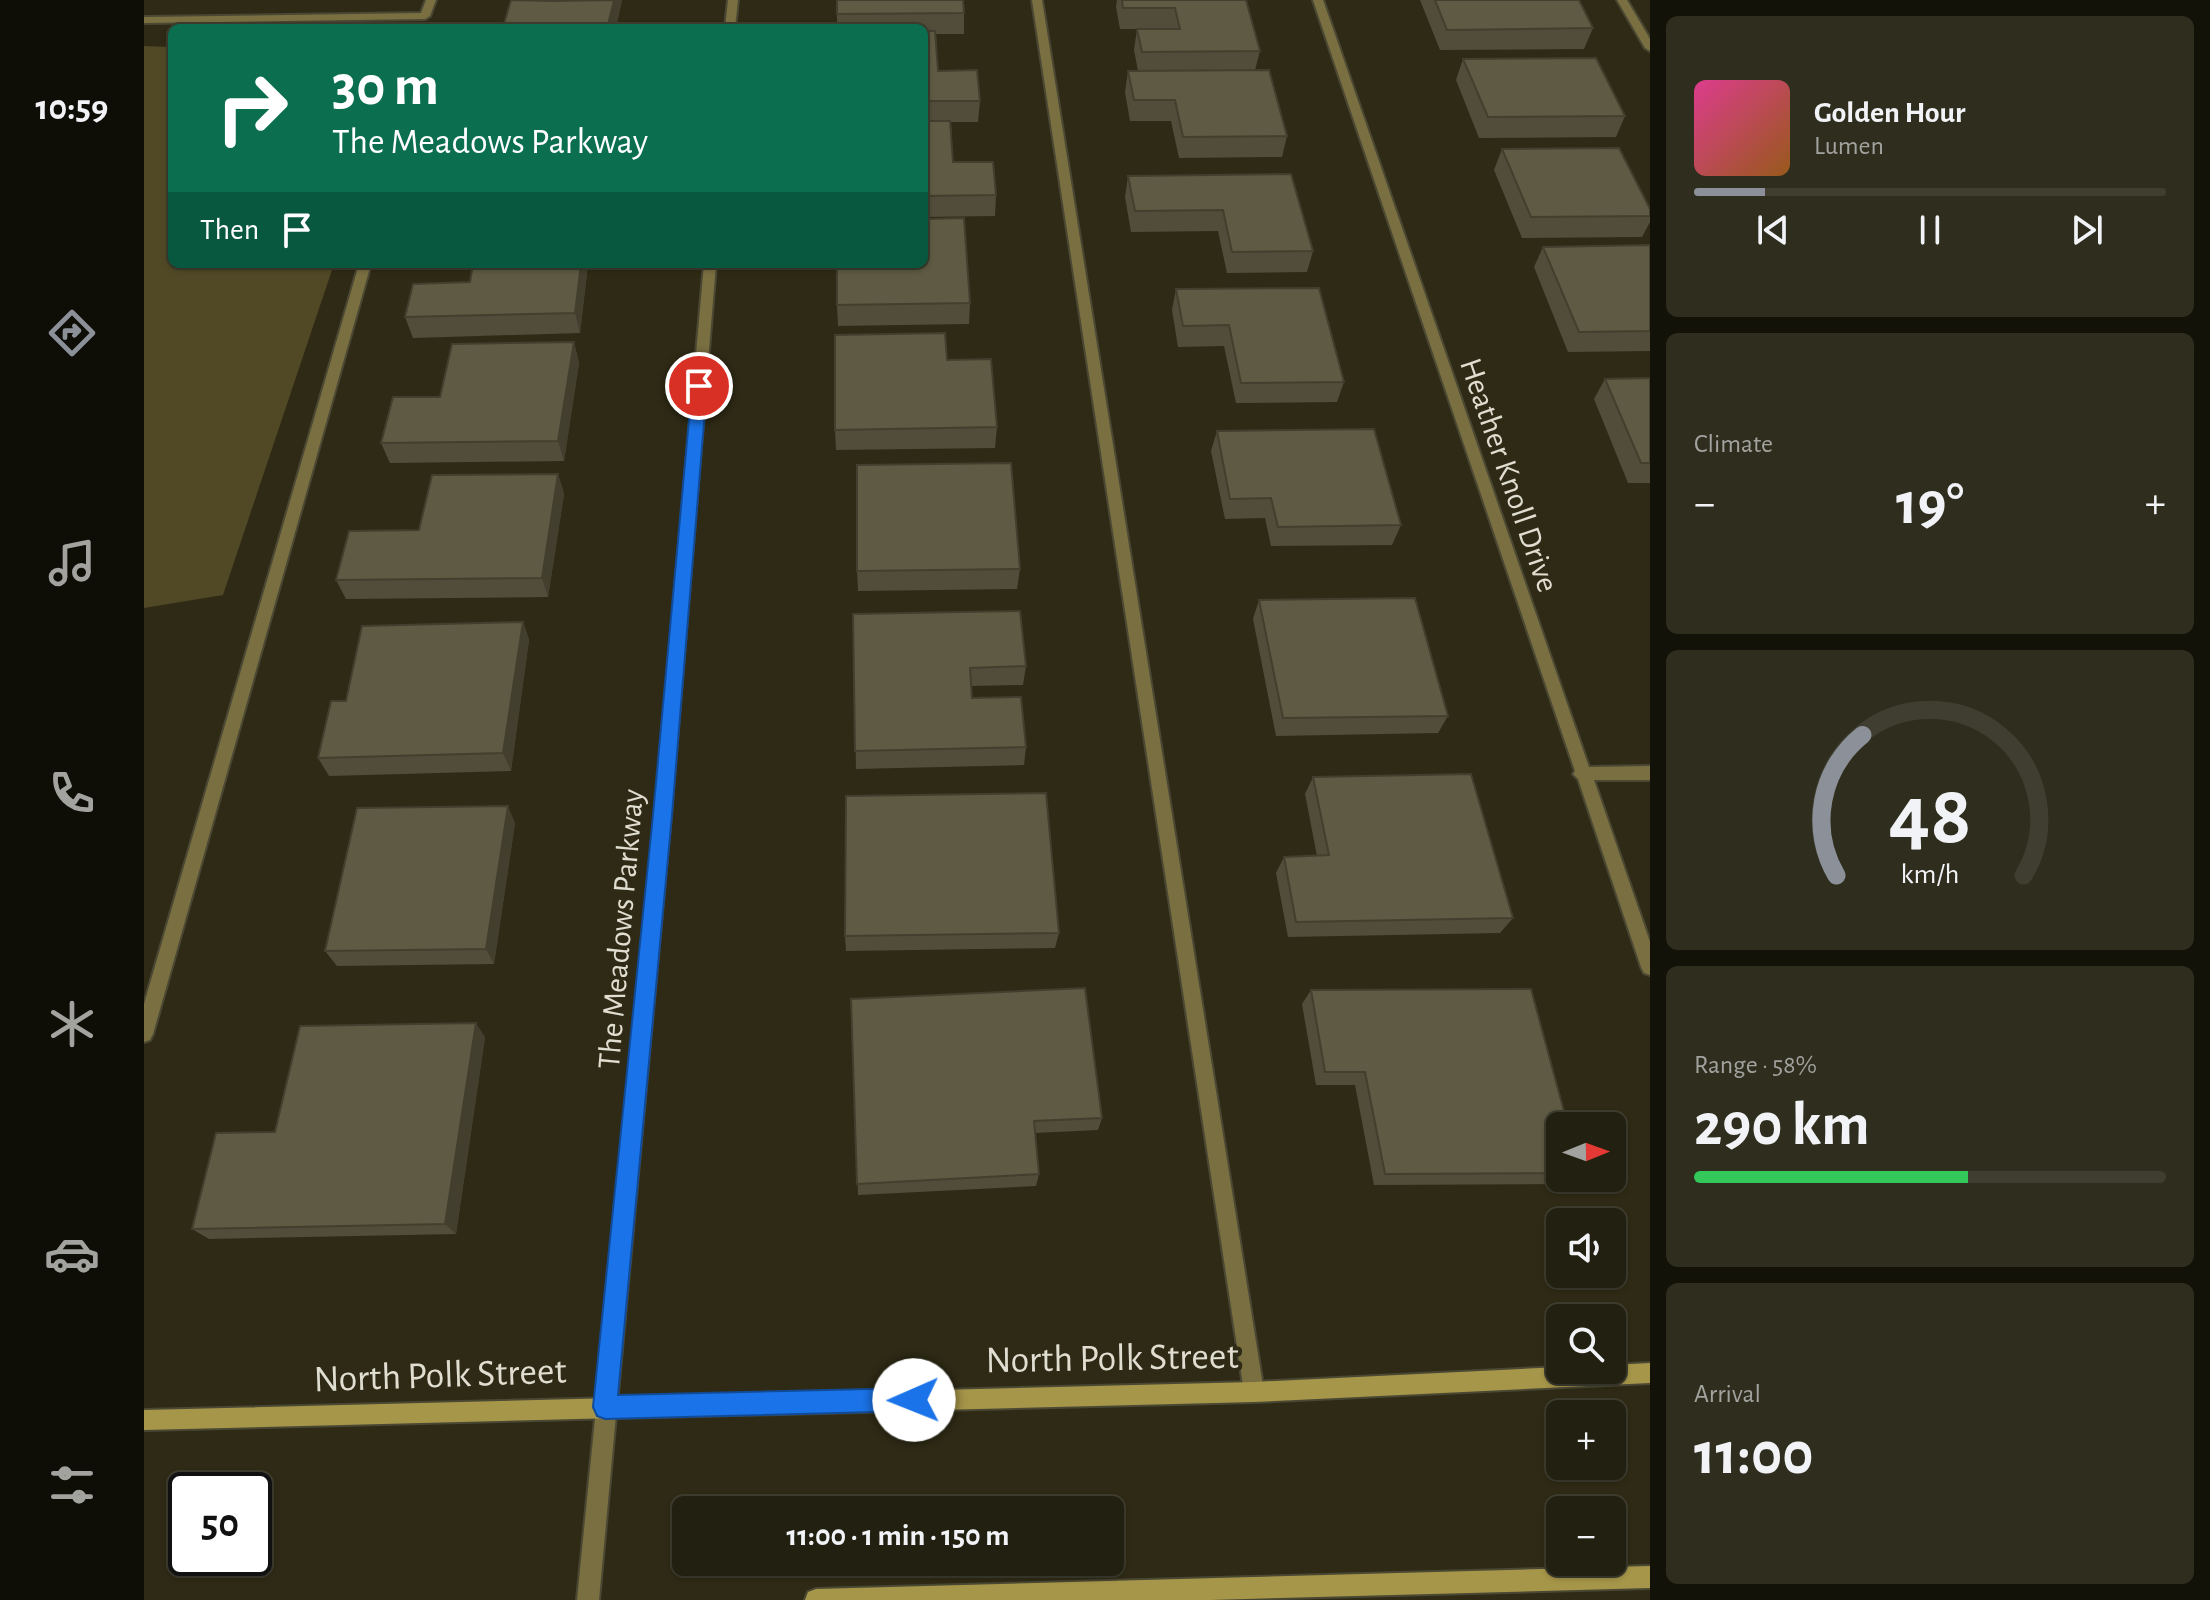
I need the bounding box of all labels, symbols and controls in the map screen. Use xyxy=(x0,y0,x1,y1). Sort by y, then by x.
icon: right xyxy=(200,56,304,160)
text: 30 m xyxy=(332,59,439,115)
text: 10:59 xyxy=(36,90,108,126)
text: Golden Hour xyxy=(1814,98,1966,128)
text: The Meadows Parkway xyxy=(332,124,648,160)
text: Lumen xyxy=(1814,133,1884,159)
icon: arrive xyxy=(275,208,319,252)
icon: previous xyxy=(1751,208,1795,252)
icon: pause xyxy=(1908,208,1952,252)
icon: next xyxy=(2065,208,2109,252)
text: Then xyxy=(200,215,259,245)
icon: directions xyxy=(44,305,100,361)
pin xyxy=(665,352,733,420)
street label: Heather Knoll Drive xyxy=(1454,354,1564,596)
icon: arrive xyxy=(677,364,721,408)
text: Climate xyxy=(1694,431,1773,457)
text: 19° xyxy=(1896,475,1964,535)
text: − xyxy=(1694,482,1715,526)
text: + xyxy=(2145,482,2166,526)
icon: music xyxy=(44,535,100,591)
icon: phone xyxy=(44,765,100,821)
text: 48 xyxy=(1889,775,1971,859)
street label: The Meadows Parkway xyxy=(593,787,649,1070)
text: km/h xyxy=(1901,860,1959,889)
icon: climate xyxy=(44,996,100,1052)
text: Range · 58% xyxy=(1694,1052,1817,1078)
text: 290 km xyxy=(1694,1096,1870,1156)
north arrow xyxy=(1546,1112,1626,1192)
map controls xyxy=(1546,1112,1626,1576)
button: sound xyxy=(1546,1208,1626,1288)
icon: car xyxy=(44,1226,100,1282)
button: search xyxy=(1546,1304,1626,1384)
street label: North Polk Street xyxy=(985,1338,1239,1380)
street label: North Polk Street xyxy=(313,1353,567,1399)
position arrow xyxy=(872,1358,956,1442)
text: Arrival xyxy=(1694,1381,1761,1407)
button: + xyxy=(1546,1400,1626,1480)
text: 11:00 xyxy=(1694,1425,1813,1485)
icon: filters xyxy=(44,1457,100,1513)
speed limit sign: 50 xyxy=(168,1472,272,1576)
button: − xyxy=(1546,1496,1626,1576)
text: 11:00 · 1 min · 150 m xyxy=(787,1521,1009,1551)

